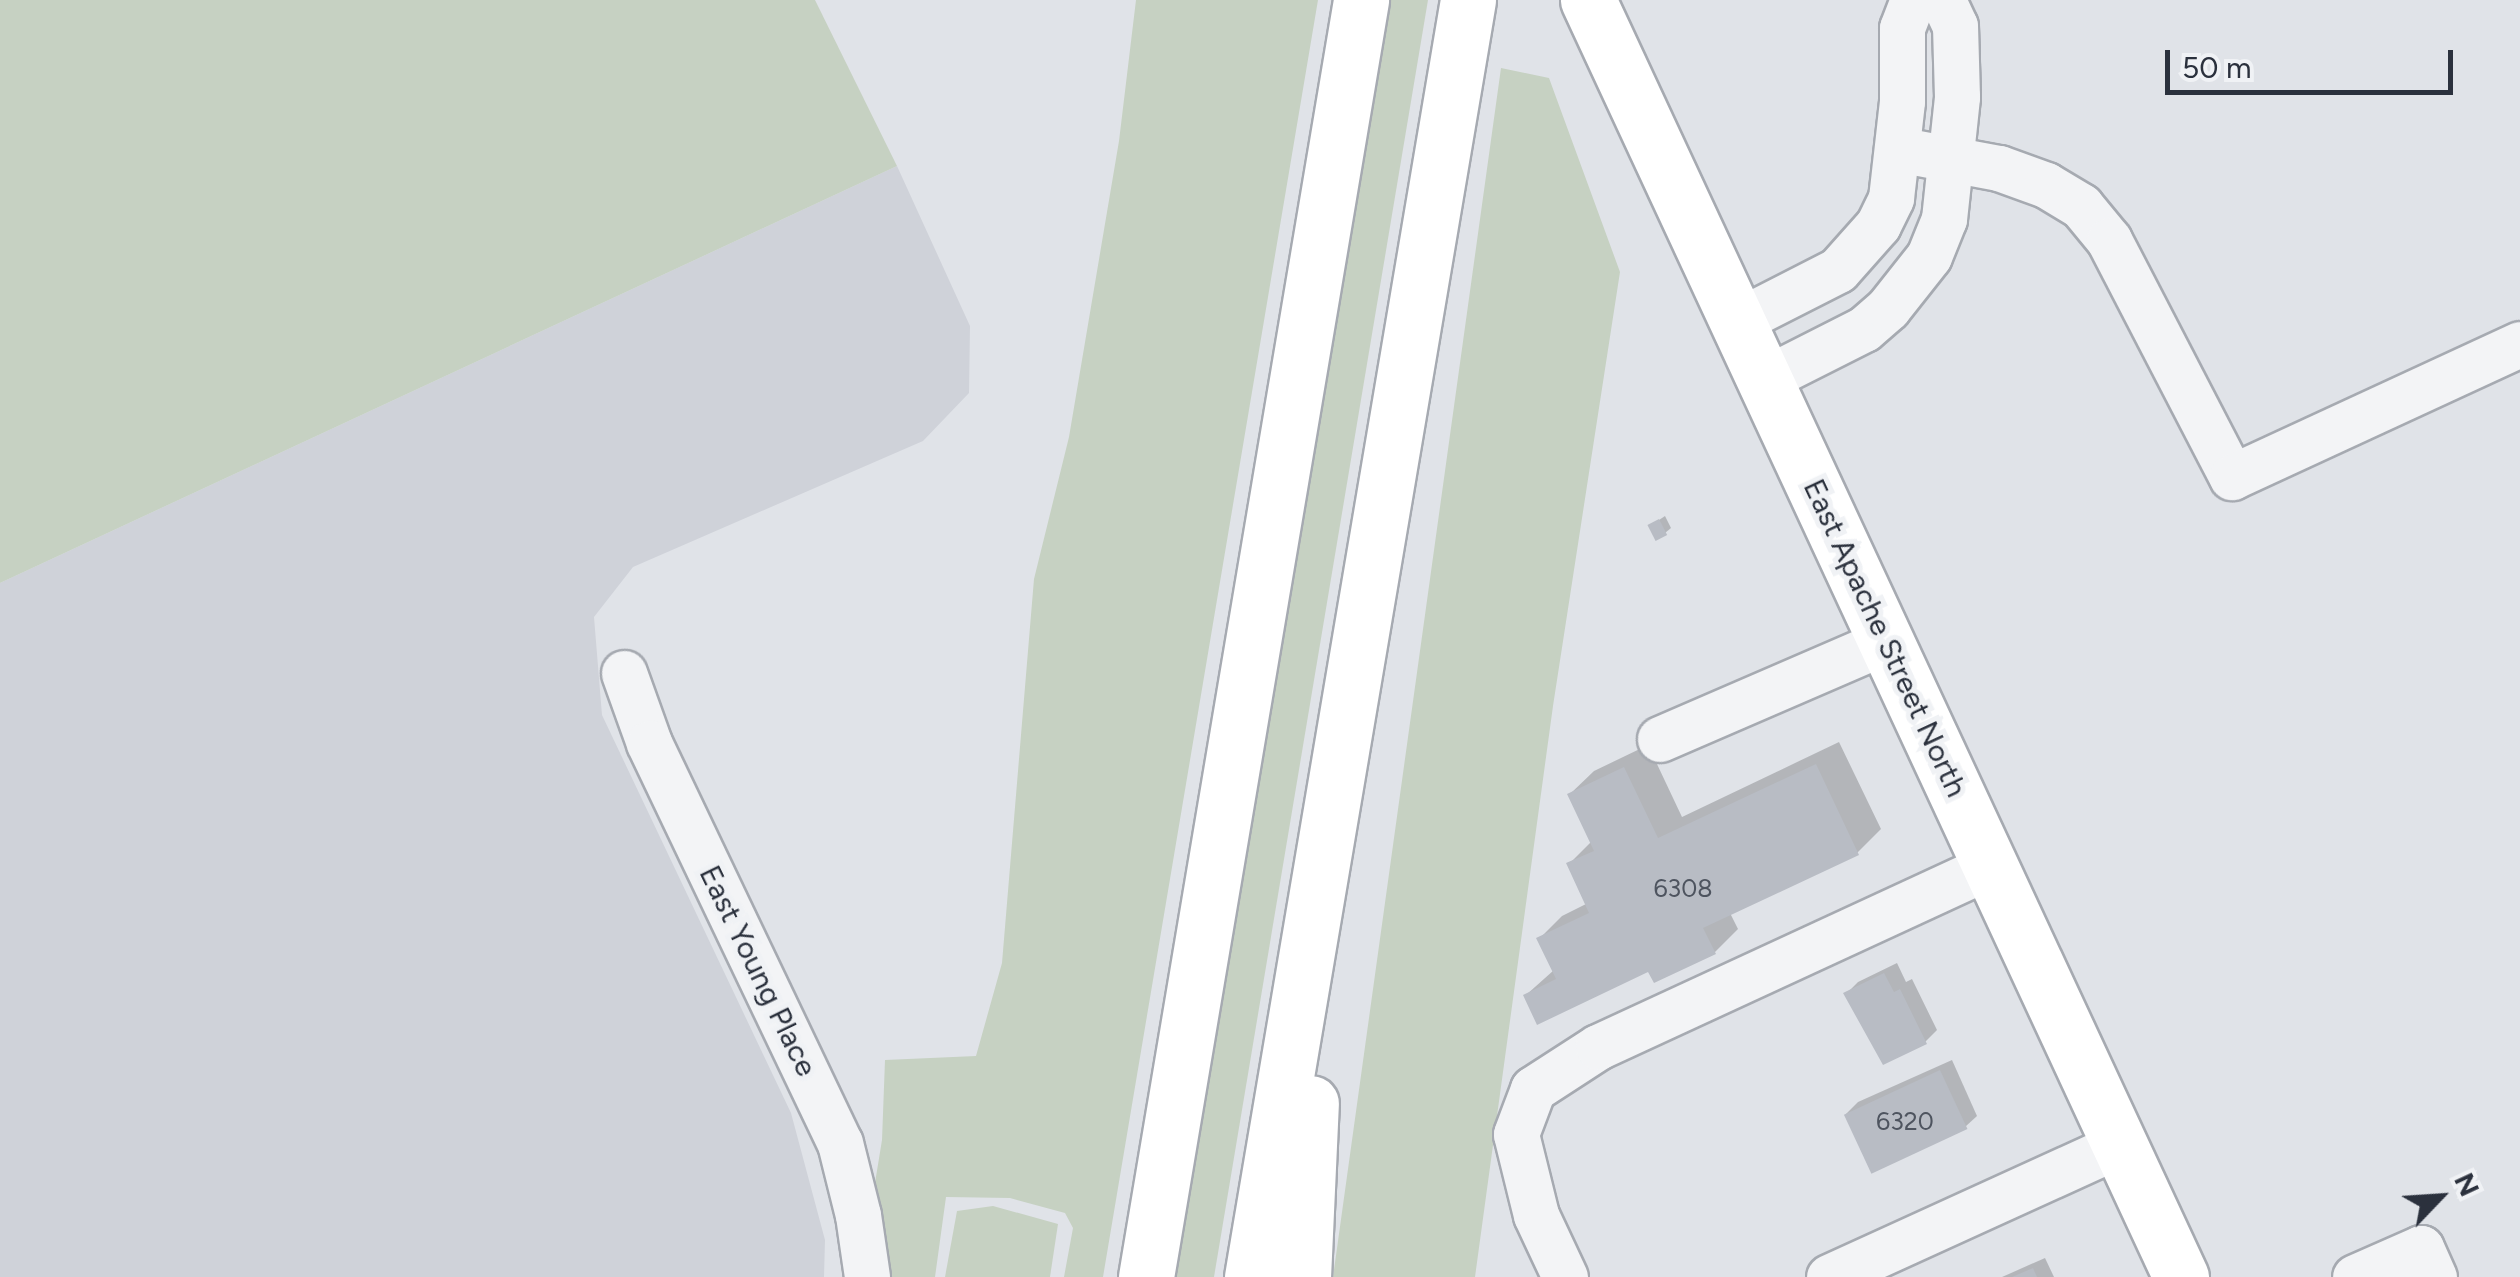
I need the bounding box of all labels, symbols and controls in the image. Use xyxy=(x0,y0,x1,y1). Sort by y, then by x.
scale bar xyxy=(2170,30,2458,92)
text: 50 m xyxy=(2182,49,2251,86)
street label: East Apache Street North xyxy=(1796,474,1974,802)
street label: East Young Place xyxy=(691,860,825,1082)
house number: 6308 xyxy=(1653,873,1713,903)
house number: 6320 xyxy=(1876,1106,1934,1136)
north arrow xyxy=(2390,1147,2490,1247)
text: N xyxy=(2447,1167,2487,1201)

